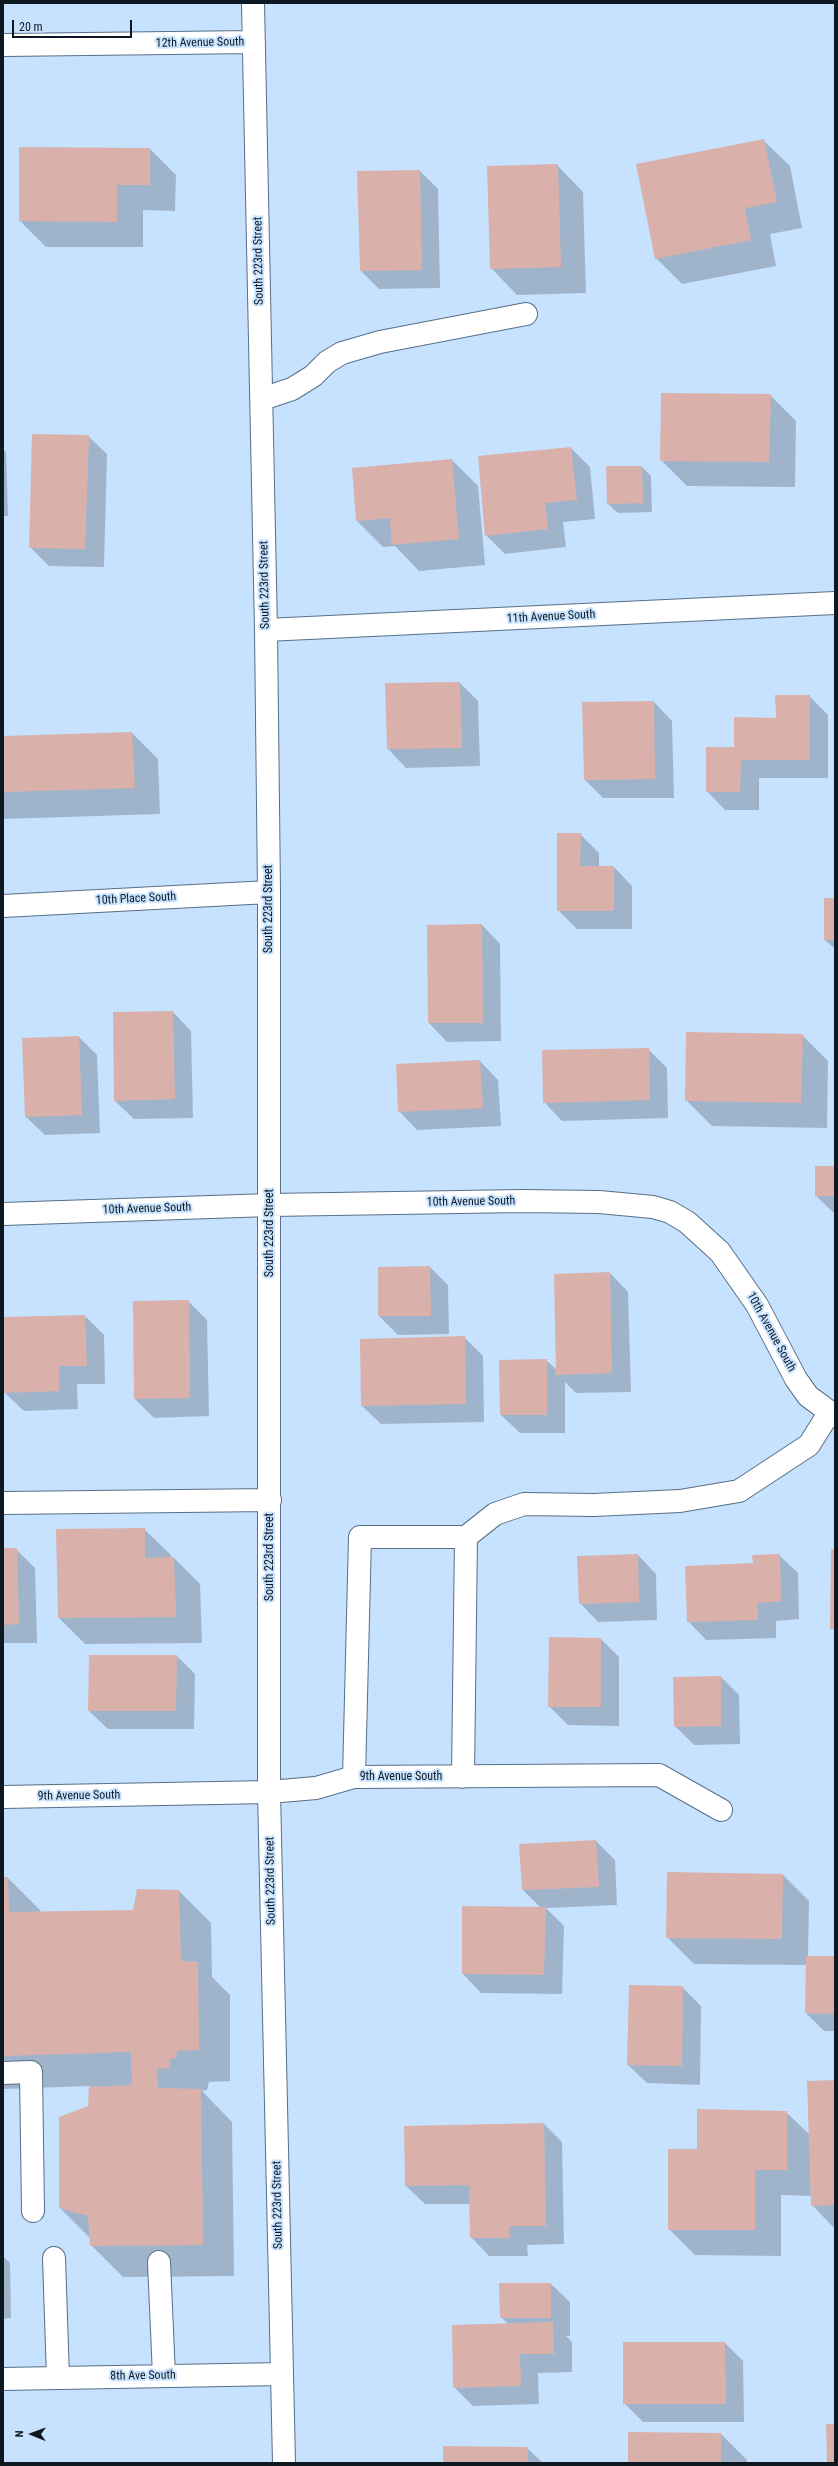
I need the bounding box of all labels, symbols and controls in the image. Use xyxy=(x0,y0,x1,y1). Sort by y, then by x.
scale bar xyxy=(14,12,134,38)
text: 20 m xyxy=(19,20,43,34)
street label: 12th Avenue South xyxy=(156,35,244,51)
street label: South 223rd Street xyxy=(251,217,267,305)
street label: South 223rd Street xyxy=(257,541,273,629)
street label: 11th Avenue South xyxy=(506,607,596,627)
street label: South 223rd Street xyxy=(262,865,276,953)
street label: 10th Place South xyxy=(95,890,177,908)
street label: South 223rd Street xyxy=(263,1189,277,1277)
street label: 10th Avenue South xyxy=(427,1194,515,1210)
street label: 10th Avenue South xyxy=(102,1200,192,1218)
street label: 10th Avenue South xyxy=(743,1290,799,1374)
street label: South 223rd Street xyxy=(263,1513,277,1601)
street label: 9th Avenue South xyxy=(360,1770,442,1784)
street label: 9th Avenue South xyxy=(38,1788,120,1804)
street label: South 223rd Street xyxy=(263,1837,279,1925)
street label: South 223rd Street xyxy=(270,2161,286,2249)
street label: 8th Ave South xyxy=(110,2368,176,2384)
north arrow xyxy=(12,2414,52,2454)
text: N xyxy=(13,2430,26,2437)

